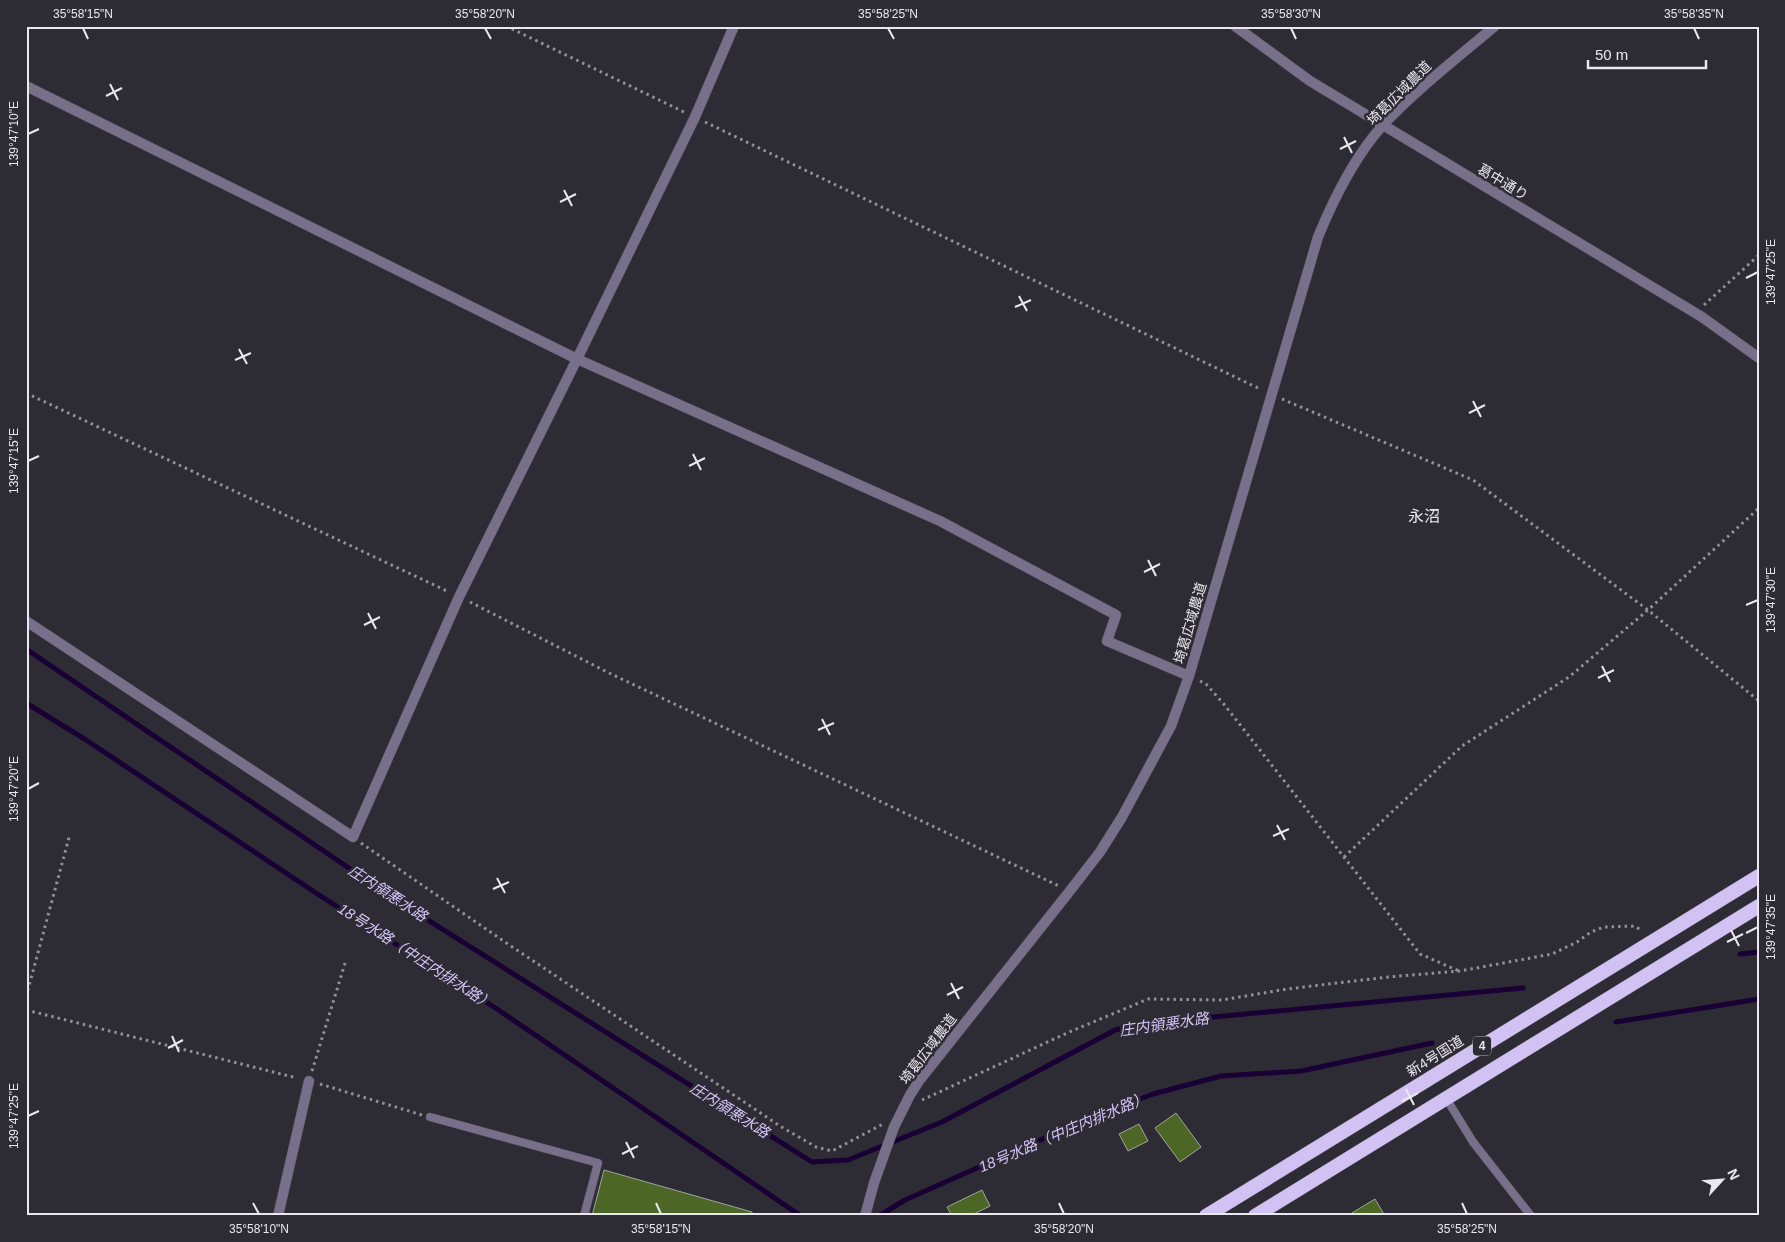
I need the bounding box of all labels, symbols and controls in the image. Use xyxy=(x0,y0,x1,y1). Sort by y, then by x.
text: 35°58'15"N xyxy=(53,7,113,21)
text: 35°58'20"N xyxy=(455,7,515,21)
text: 35°58'25"N xyxy=(858,7,918,21)
text: 35°58'30"N xyxy=(1261,7,1321,21)
text: 35°58'35"N xyxy=(1664,7,1724,21)
scale bar xyxy=(1588,38,1705,70)
text: 50 m xyxy=(1595,46,1628,63)
street label: 埼葛広域農道 xyxy=(1364,58,1434,128)
text: 139°47'10"E xyxy=(7,101,21,167)
street label: 葛中通り xyxy=(1475,161,1531,203)
text: 139°47'25"E xyxy=(1764,239,1778,305)
text: 139°47'15"E xyxy=(7,428,21,494)
district label: 永沼 xyxy=(1408,508,1440,525)
text: 139°47'30"E xyxy=(1764,567,1778,633)
street label: 埼葛広域農道 xyxy=(1171,580,1209,666)
text: 139°47'20"E xyxy=(7,756,21,822)
water label: 庄内領悪水路 xyxy=(346,861,432,926)
text: 139°47'35"E xyxy=(1764,894,1778,960)
water label: 18号水路（中庄内排水路） xyxy=(335,899,497,1013)
water label: 庄内領悪水路 xyxy=(1118,1009,1212,1039)
street label: 埼葛広域農道 xyxy=(896,1011,960,1087)
street label: 新4号国道 xyxy=(1404,1032,1466,1080)
road number: 4 xyxy=(1473,1036,1491,1056)
water label: 庄内領悪水路 xyxy=(687,1079,774,1142)
text: 139°47'25"E xyxy=(7,1083,21,1149)
water label: 18号水路（中庄内排水路） xyxy=(976,1089,1150,1175)
north arrow xyxy=(1698,1154,1748,1204)
text: N xyxy=(1724,1166,1743,1182)
text: 35°58'10"N xyxy=(229,1222,289,1236)
text: 35°58'15"N xyxy=(631,1222,691,1236)
text: 35°58'20"N xyxy=(1034,1222,1094,1236)
text: 35°58'25"N xyxy=(1437,1222,1497,1236)

